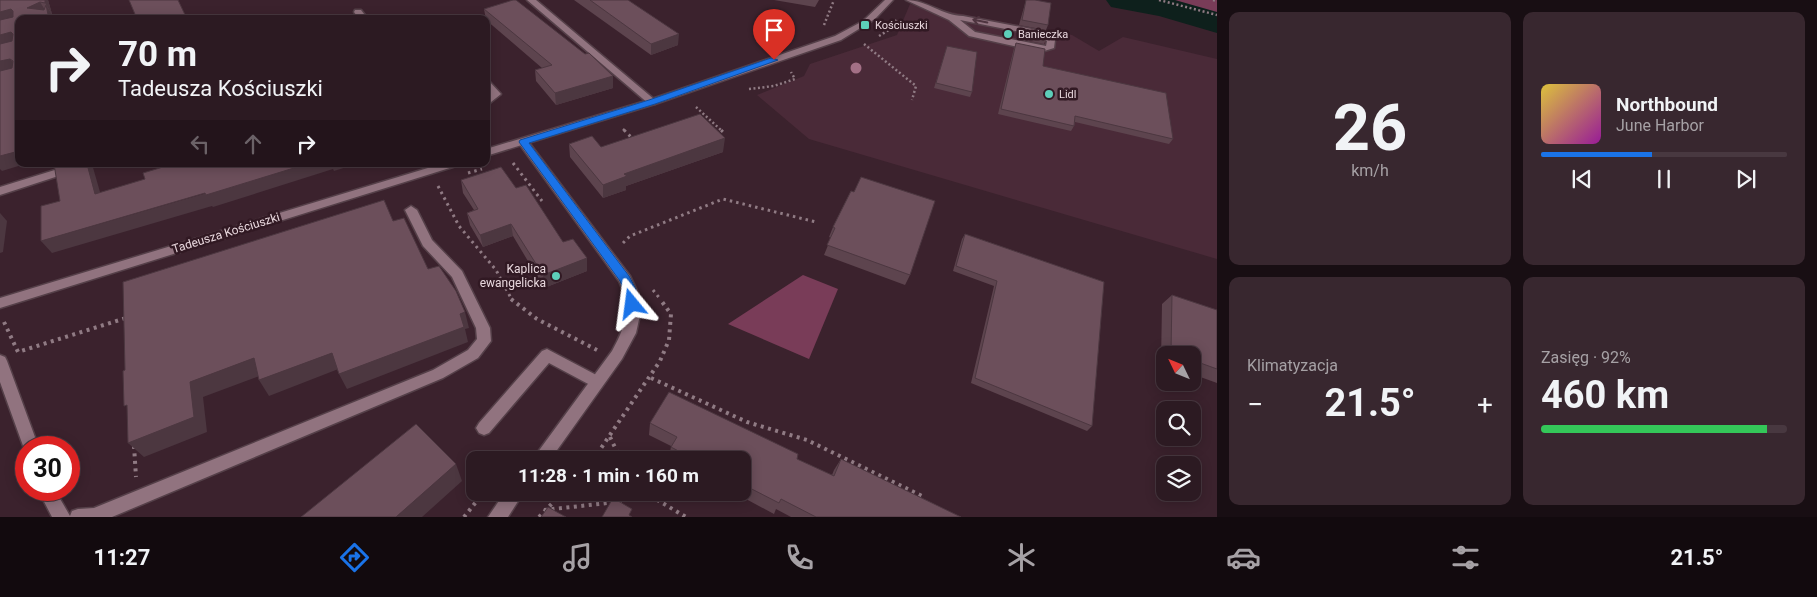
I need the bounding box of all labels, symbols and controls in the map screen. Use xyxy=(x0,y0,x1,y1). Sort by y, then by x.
pin xyxy=(753,9,795,60)
icon: arrive xyxy=(760,16,788,44)
one-way arrow xyxy=(972,16,988,25)
marker: Kościuszki xyxy=(859,19,871,31)
place label: Kościuszki xyxy=(875,19,928,32)
marker: Banieczka xyxy=(1002,28,1014,40)
place label: Banieczka xyxy=(1018,28,1068,41)
text: 70 m xyxy=(118,34,197,75)
icon: right xyxy=(35,35,100,100)
text: Tadeusza Kościuszki xyxy=(118,76,323,101)
marker: Lidl xyxy=(1043,88,1055,100)
place label: Lidl xyxy=(1059,88,1076,101)
text: 26 xyxy=(1333,90,1407,166)
text: Northbound xyxy=(1616,93,1718,116)
text: June Harbor xyxy=(1616,116,1704,135)
icon: left xyxy=(186,130,214,158)
icon: ahead xyxy=(239,130,267,158)
icon: right xyxy=(292,130,320,158)
text: km/h xyxy=(1351,161,1389,180)
icon: previous xyxy=(1568,165,1596,193)
icon: pause xyxy=(1650,165,1678,193)
icon: next xyxy=(1732,165,1760,193)
street label: Tadeusza Kościuszki xyxy=(170,210,282,256)
place label: Kaplica ewangelicka xyxy=(480,262,546,290)
marker: Kaplica ewangelicka xyxy=(550,270,562,282)
position arrow xyxy=(605,277,657,329)
north arrow xyxy=(1156,346,1201,391)
map controls xyxy=(1156,346,1201,501)
text: Zasięg · 92% xyxy=(1541,348,1631,367)
text: Klimatyzacja xyxy=(1247,356,1338,375)
text: 460 km xyxy=(1541,373,1669,417)
text: 21.5° xyxy=(1324,381,1416,425)
text: − xyxy=(1247,388,1263,421)
text: + xyxy=(1477,388,1493,421)
button: search xyxy=(1156,401,1201,446)
speed limit sign: 30 xyxy=(15,436,80,501)
button: layers xyxy=(1156,456,1201,501)
text: 11:28 · 1 min · 160 m xyxy=(518,464,699,487)
icon: directions xyxy=(337,540,372,575)
icon: music xyxy=(560,540,595,575)
icon: phone xyxy=(782,540,817,575)
icon: climate xyxy=(1004,540,1039,575)
icon: car xyxy=(1226,540,1261,575)
icon: filters xyxy=(1448,540,1483,575)
text: 11:27 xyxy=(94,545,150,570)
text: 21.5° xyxy=(1670,545,1723,570)

